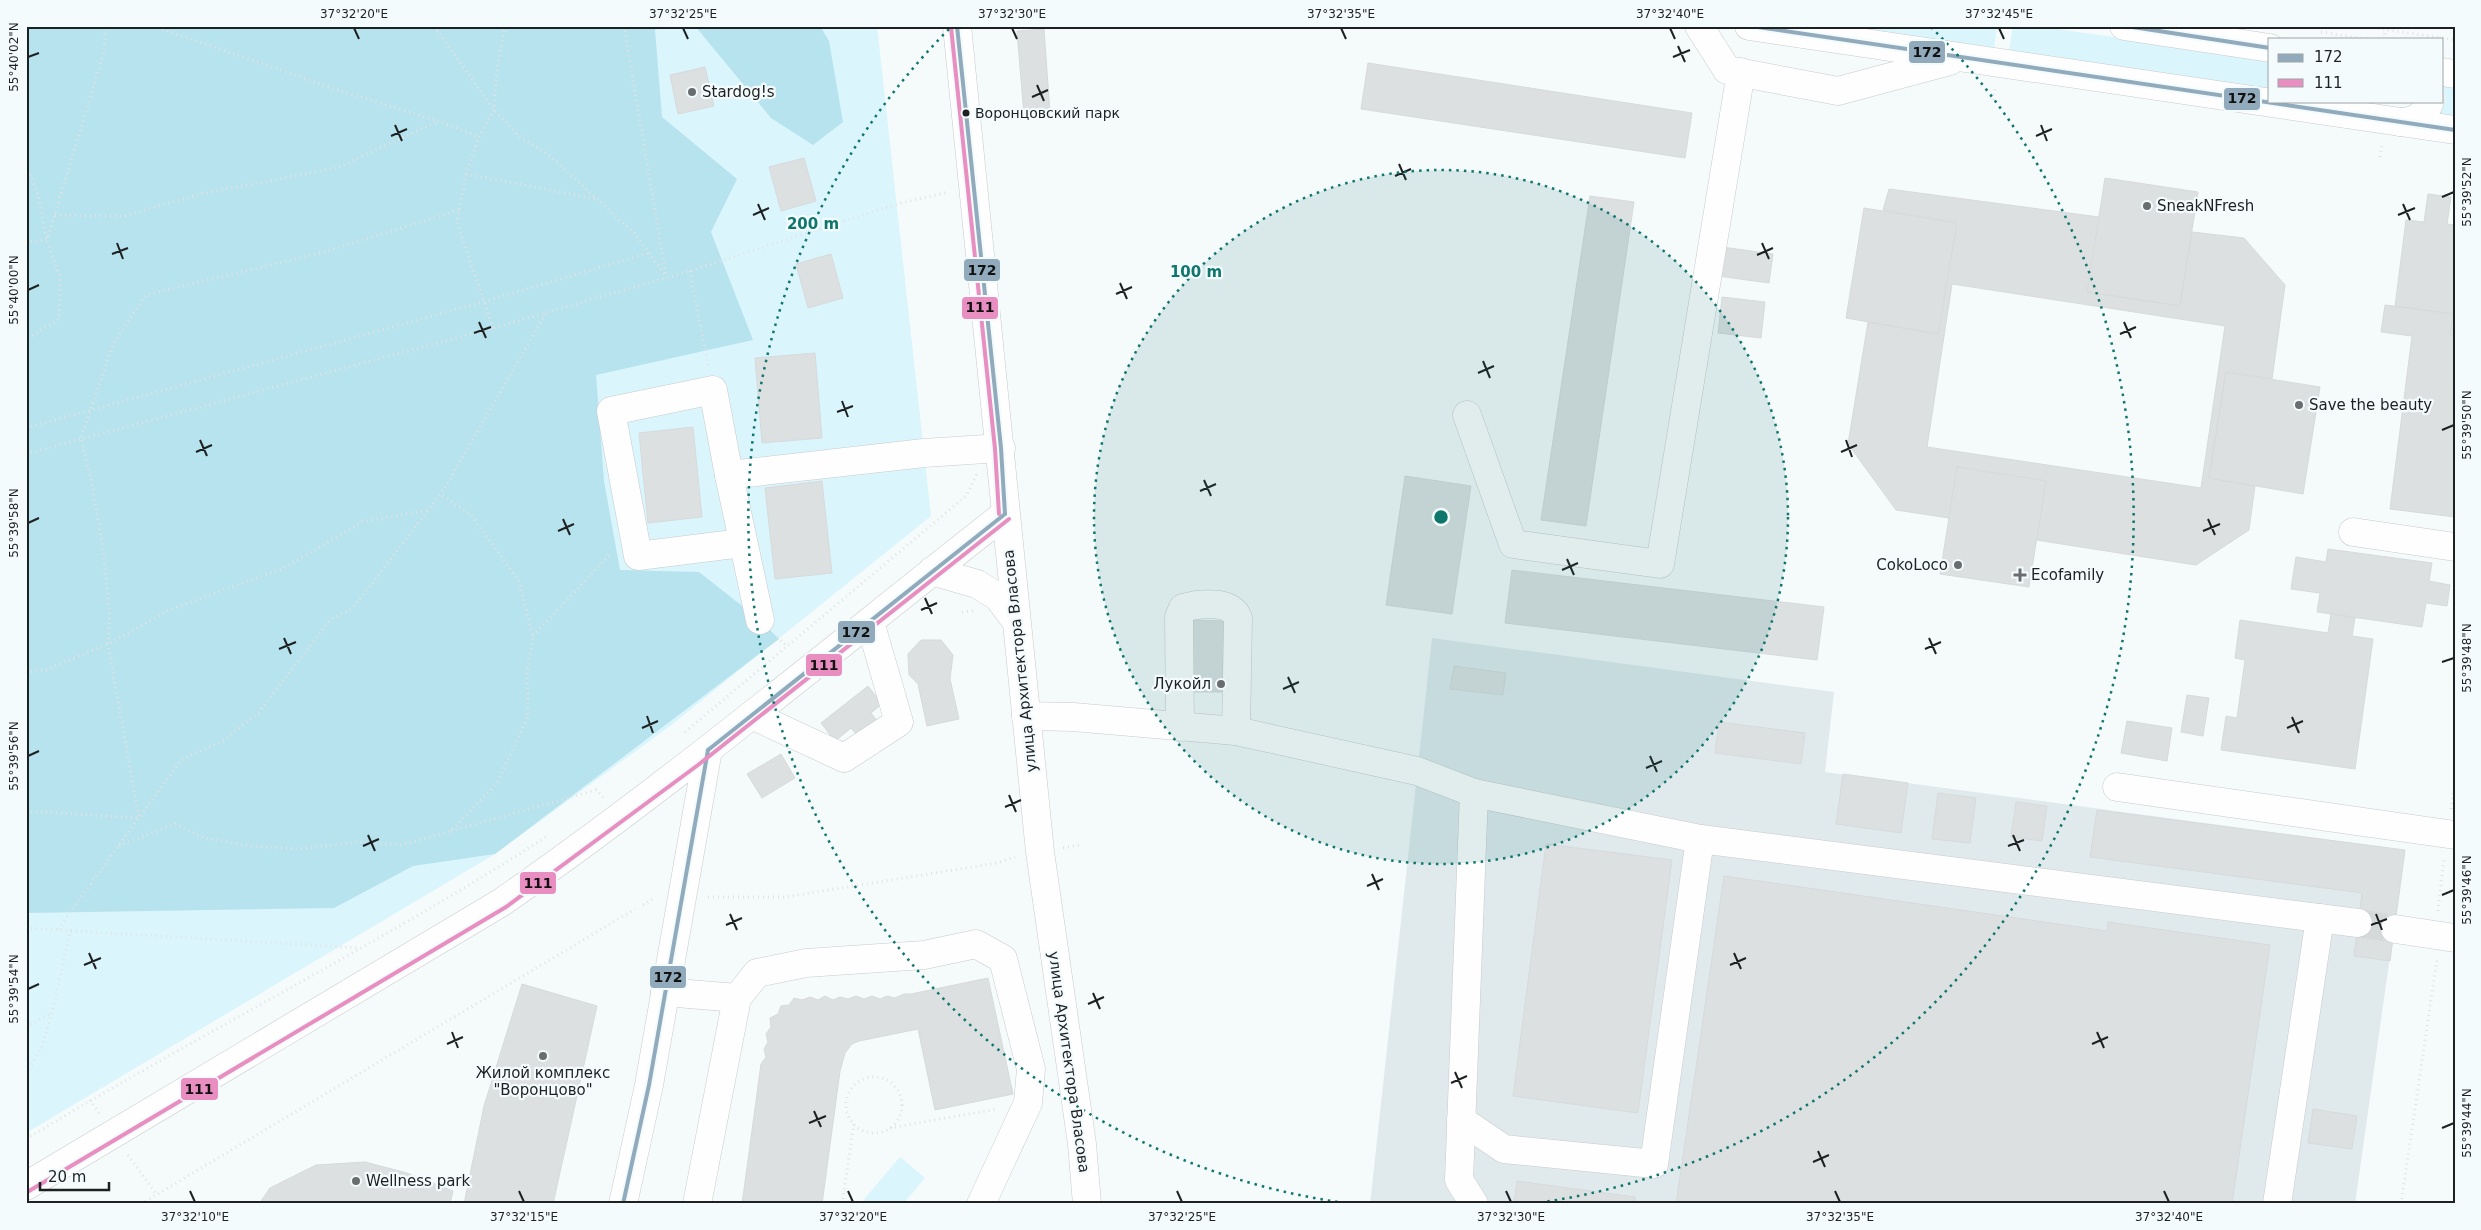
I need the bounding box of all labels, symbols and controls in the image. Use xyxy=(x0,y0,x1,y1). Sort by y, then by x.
text: 37°32'20"E xyxy=(320,7,388,21)
text: 37°32'25"E xyxy=(649,7,717,21)
text: 37°32'30"E xyxy=(978,7,1046,21)
text: 37°32'35"E xyxy=(1307,7,1375,21)
text: 37°32'40"E xyxy=(1636,7,1704,21)
text: 37°32'45"E xyxy=(1965,7,2033,21)
text: 55°40'02"N xyxy=(7,22,21,92)
legend xyxy=(2268,38,2444,102)
line badge: 172 xyxy=(1908,40,1946,64)
text: 172 xyxy=(1912,44,1942,60)
text: 172 xyxy=(2314,48,2343,66)
text: 111 xyxy=(2314,74,2343,92)
place label: Stardog!s xyxy=(702,83,775,101)
marker: Stardog!s xyxy=(686,86,698,98)
line badge: 172 xyxy=(2223,87,2261,111)
text: 172 xyxy=(2227,90,2257,106)
place label: Воронцовский парк xyxy=(975,105,1120,121)
marker: Воронцовский парк xyxy=(961,108,971,118)
text: 55°39'52"N xyxy=(2460,157,2474,227)
place label: SneakNFresh xyxy=(2157,197,2254,215)
marker: SneakNFresh xyxy=(2141,200,2153,212)
text: 200 m xyxy=(787,215,839,233)
text: 55°40'00"N xyxy=(7,255,21,325)
line badge: 172 xyxy=(963,258,1001,282)
text: 172 xyxy=(967,262,997,278)
text: 100 m xyxy=(1170,263,1222,281)
line badge: 111 xyxy=(961,296,999,320)
text: 111 xyxy=(965,299,995,315)
text: 55°39'50"N xyxy=(2460,390,2474,460)
place label: Save the beauty xyxy=(2309,396,2432,414)
marker: Save the beauty xyxy=(2293,399,2305,411)
text: 55°39'58"N xyxy=(7,488,21,558)
centre of rings xyxy=(1432,508,1450,526)
street label: улица Архитектора Власова xyxy=(999,549,1041,773)
place label: CokoLoco xyxy=(1876,556,1948,574)
marker: CokoLoco xyxy=(1952,559,1964,571)
place label: Ecofamily xyxy=(2031,566,2104,584)
marker: Ecofamily xyxy=(2013,568,2027,582)
line badge: 172 xyxy=(837,620,876,644)
text: 55°39'48"N xyxy=(2460,623,2474,693)
text: 172 xyxy=(841,624,871,640)
line badge: 111 xyxy=(805,653,843,677)
text: 111 xyxy=(809,657,839,673)
place label: Лукойл xyxy=(1153,675,1211,693)
marker: Лукойл xyxy=(1215,678,1227,690)
text: 55°39'56"N xyxy=(7,721,21,791)
text: 55°39'46"N xyxy=(2460,855,2474,925)
line badge: 111 xyxy=(519,871,557,895)
text: 111 xyxy=(523,875,553,891)
street label: улица Архитектора Власова xyxy=(1045,950,1093,1174)
text: 55°39'54"N xyxy=(7,954,21,1024)
line badge: 172 xyxy=(649,965,687,989)
text: 172 xyxy=(653,969,683,985)
marker: Жилой комплекс "Воронцово" xyxy=(537,1050,549,1062)
place label: Жилой комплекс "Воронцово" xyxy=(476,1064,610,1099)
line badge: 111 xyxy=(180,1077,219,1101)
text: 111 xyxy=(184,1081,214,1097)
text: 55°39'44"N xyxy=(2460,1088,2474,1158)
scale bar xyxy=(40,1160,109,1192)
text: 20 m xyxy=(48,1168,86,1186)
place label: Wellness park xyxy=(366,1172,471,1190)
marker: Wellness park xyxy=(350,1175,362,1187)
text: 37°32'10"E xyxy=(161,1210,229,1224)
text: 37°32'15"E xyxy=(490,1210,558,1224)
text: 37°32'20"E xyxy=(819,1210,887,1224)
text: 37°32'25"E xyxy=(1148,1210,1216,1224)
text: 37°32'30"E xyxy=(1477,1210,1545,1224)
text: 37°32'35"E xyxy=(1806,1210,1874,1224)
text: 37°32'40"E xyxy=(2135,1210,2203,1224)

